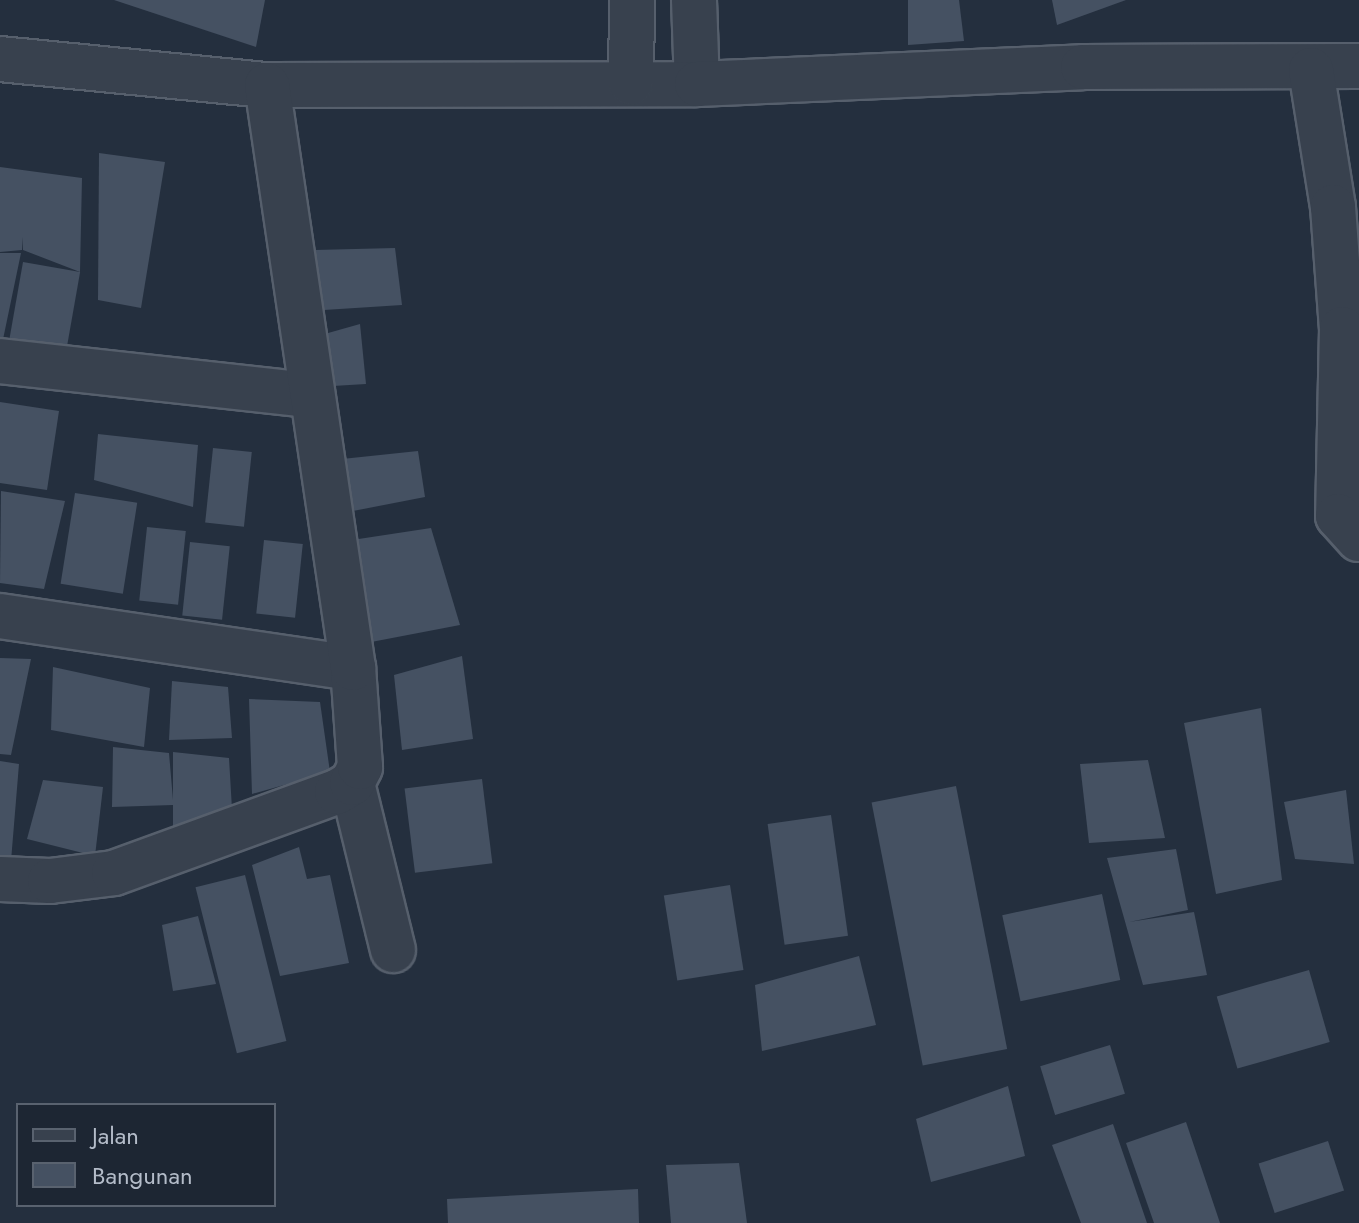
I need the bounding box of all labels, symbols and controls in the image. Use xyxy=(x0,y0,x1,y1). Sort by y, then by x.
legend xyxy=(16,1103,276,1207)
text: Jalan xyxy=(92,1118,139,1153)
text: Bangunan xyxy=(92,1158,193,1193)

